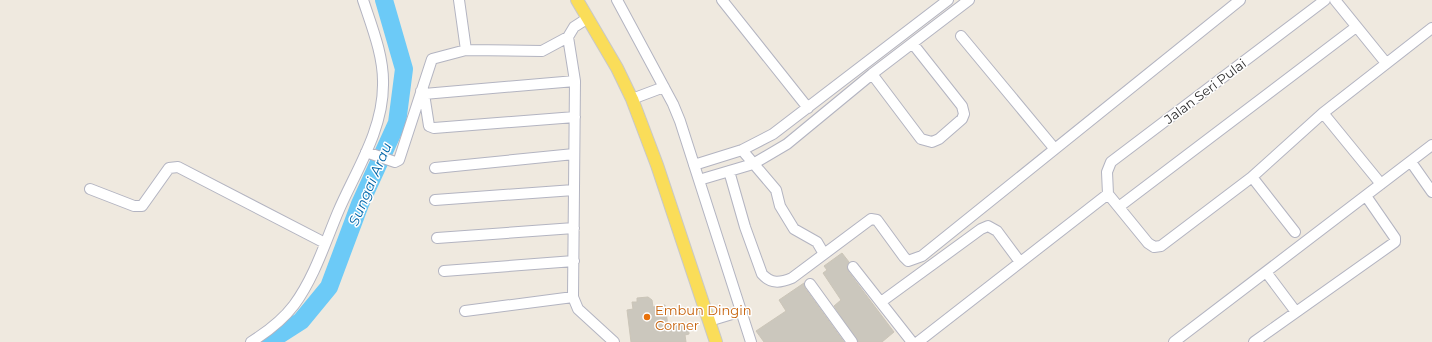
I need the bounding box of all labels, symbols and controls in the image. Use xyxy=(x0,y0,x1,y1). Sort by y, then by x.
street label: Jalan Seri Pulai xyxy=(1160,55,1249,128)
water label: Sungai Arau xyxy=(344,140,396,228)
place label: Embun Dingin Corner xyxy=(655,302,751,333)
marker: Embun Dingin Corner xyxy=(642,312,652,322)

